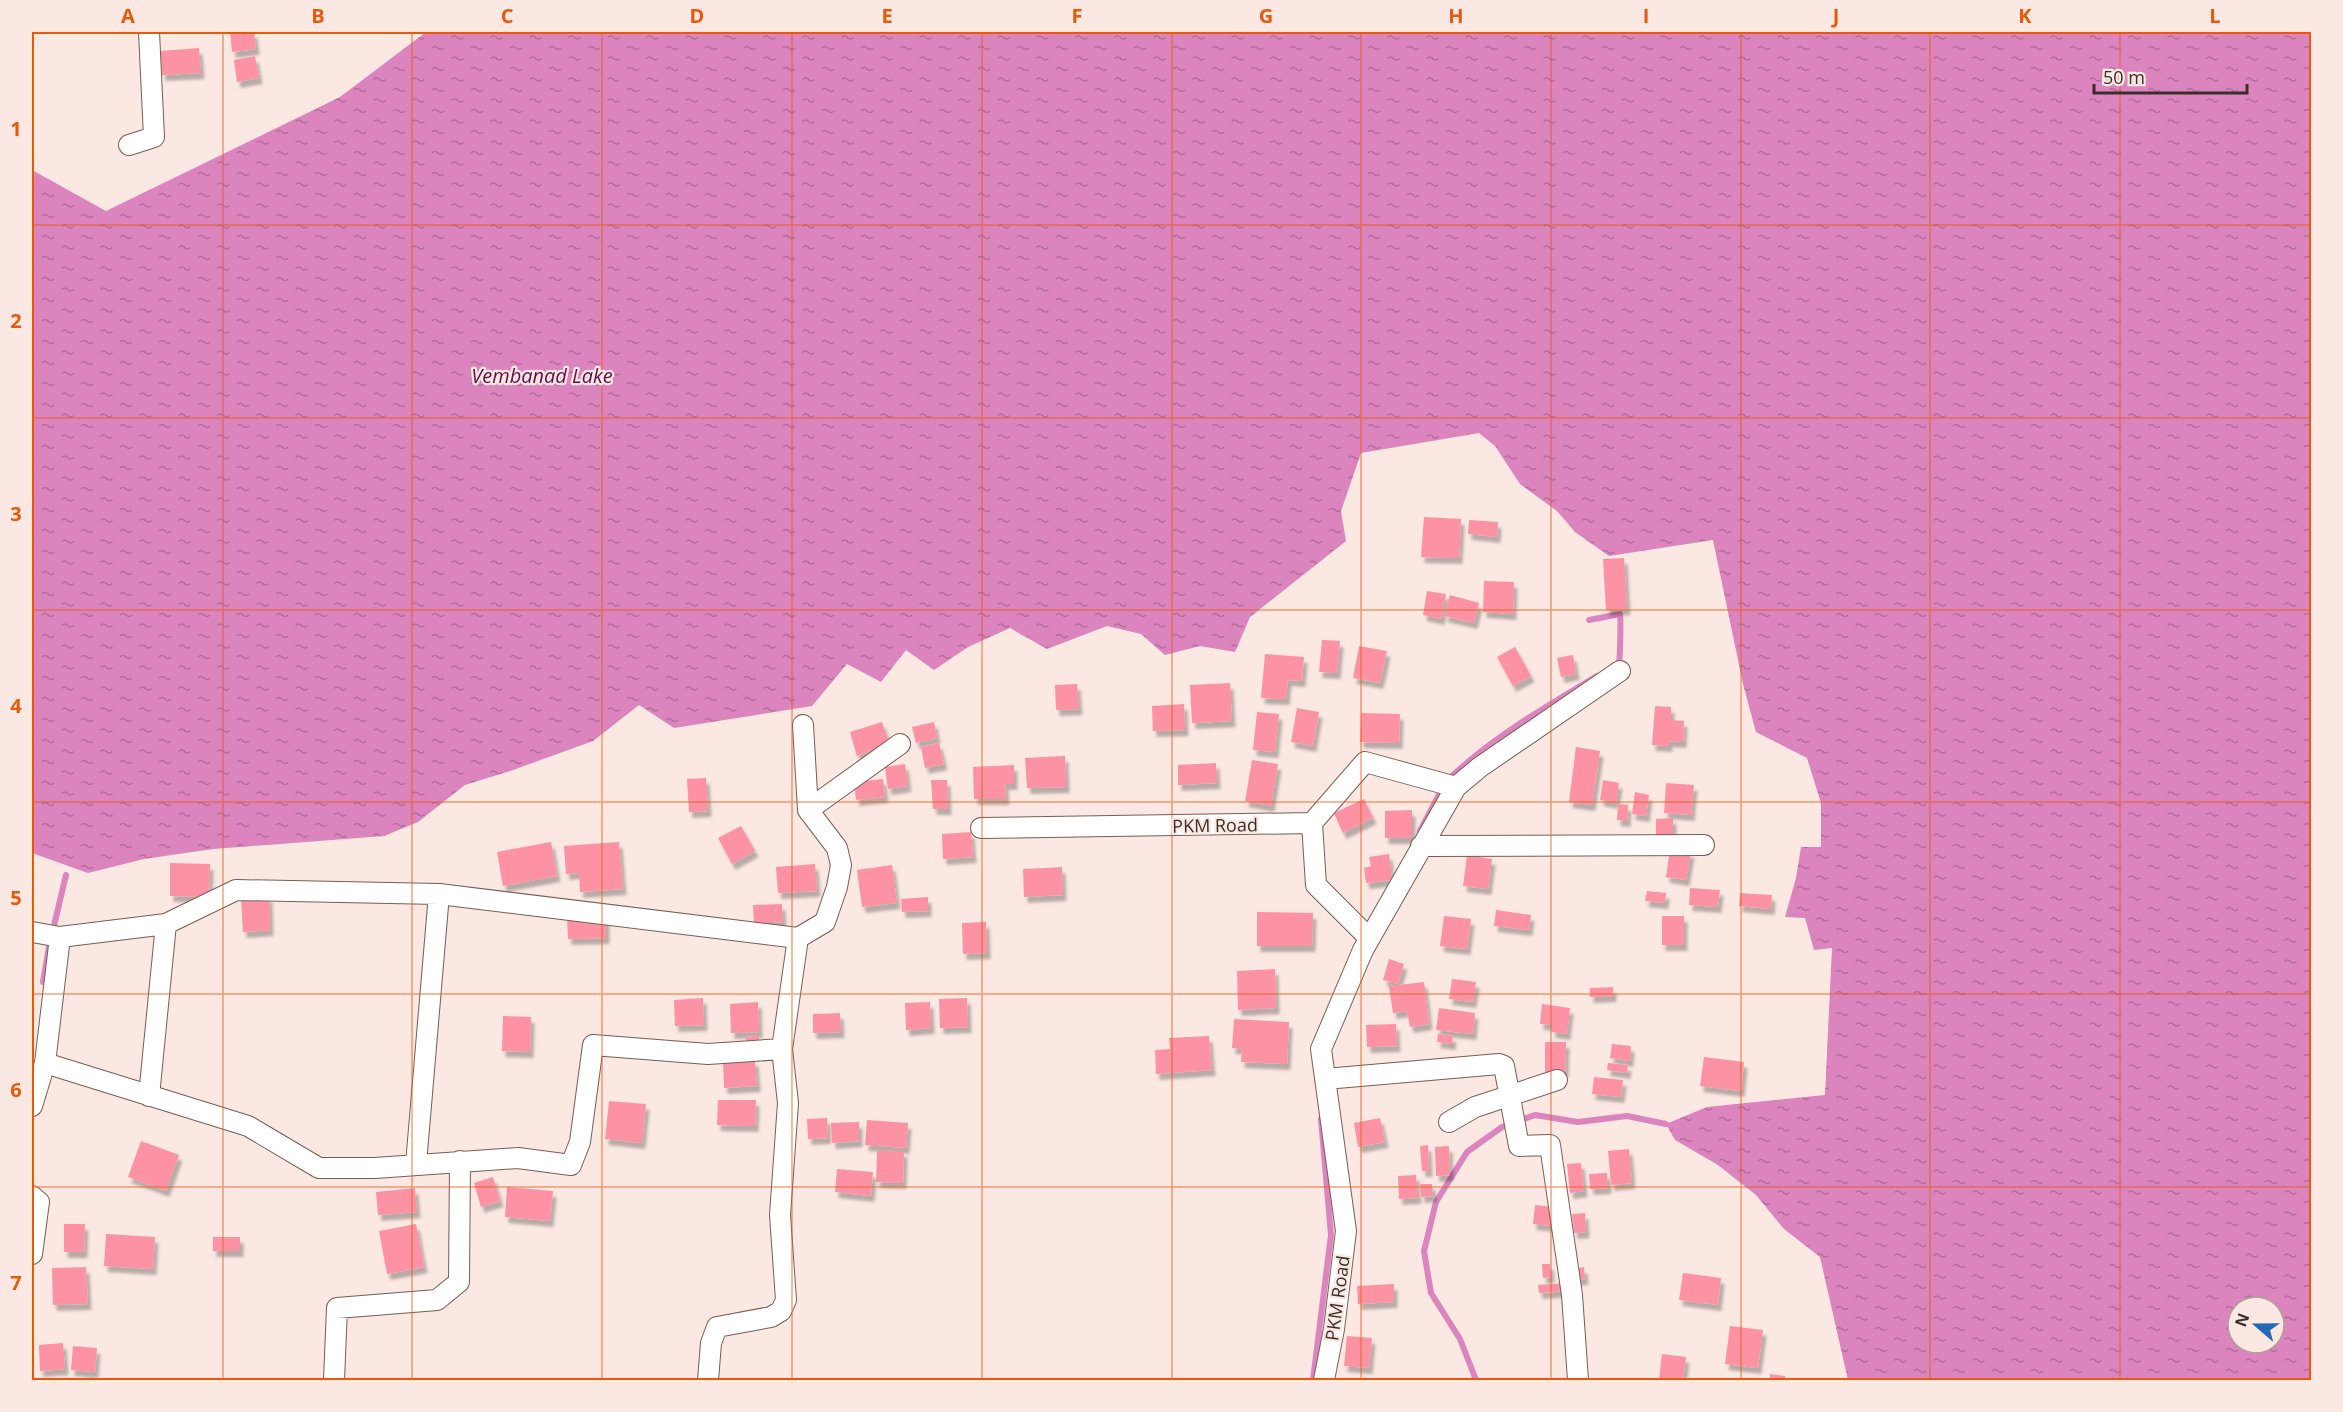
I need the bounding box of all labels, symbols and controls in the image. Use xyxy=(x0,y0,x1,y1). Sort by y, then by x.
text: A xyxy=(121,2,135,29)
text: B xyxy=(311,2,325,29)
text: C xyxy=(501,2,514,29)
text: D xyxy=(690,2,704,29)
text: E xyxy=(881,2,893,29)
text: F xyxy=(1072,2,1082,29)
text: G xyxy=(1259,2,1273,29)
text: H xyxy=(1448,2,1464,29)
text: I xyxy=(1643,2,1649,29)
text: J xyxy=(1831,2,1839,29)
text: K xyxy=(2018,2,2032,29)
text: L xyxy=(2209,2,2221,29)
scale bar xyxy=(2094,57,2247,95)
text: 50 m xyxy=(2103,65,2145,89)
text: 1 xyxy=(10,115,22,142)
text: 2 xyxy=(10,307,22,334)
water label: Vembanad Lake xyxy=(471,362,613,389)
text: 3 xyxy=(10,500,22,527)
text: 4 xyxy=(10,692,22,719)
street label: PKM Road xyxy=(1172,812,1258,838)
text: 5 xyxy=(10,884,22,911)
text: 6 xyxy=(10,1076,22,1103)
street label: PKM Road xyxy=(1319,1254,1355,1342)
text: 7 xyxy=(10,1269,22,1296)
north arrow xyxy=(2226,1295,2286,1355)
text: N xyxy=(2229,1310,2254,1330)

